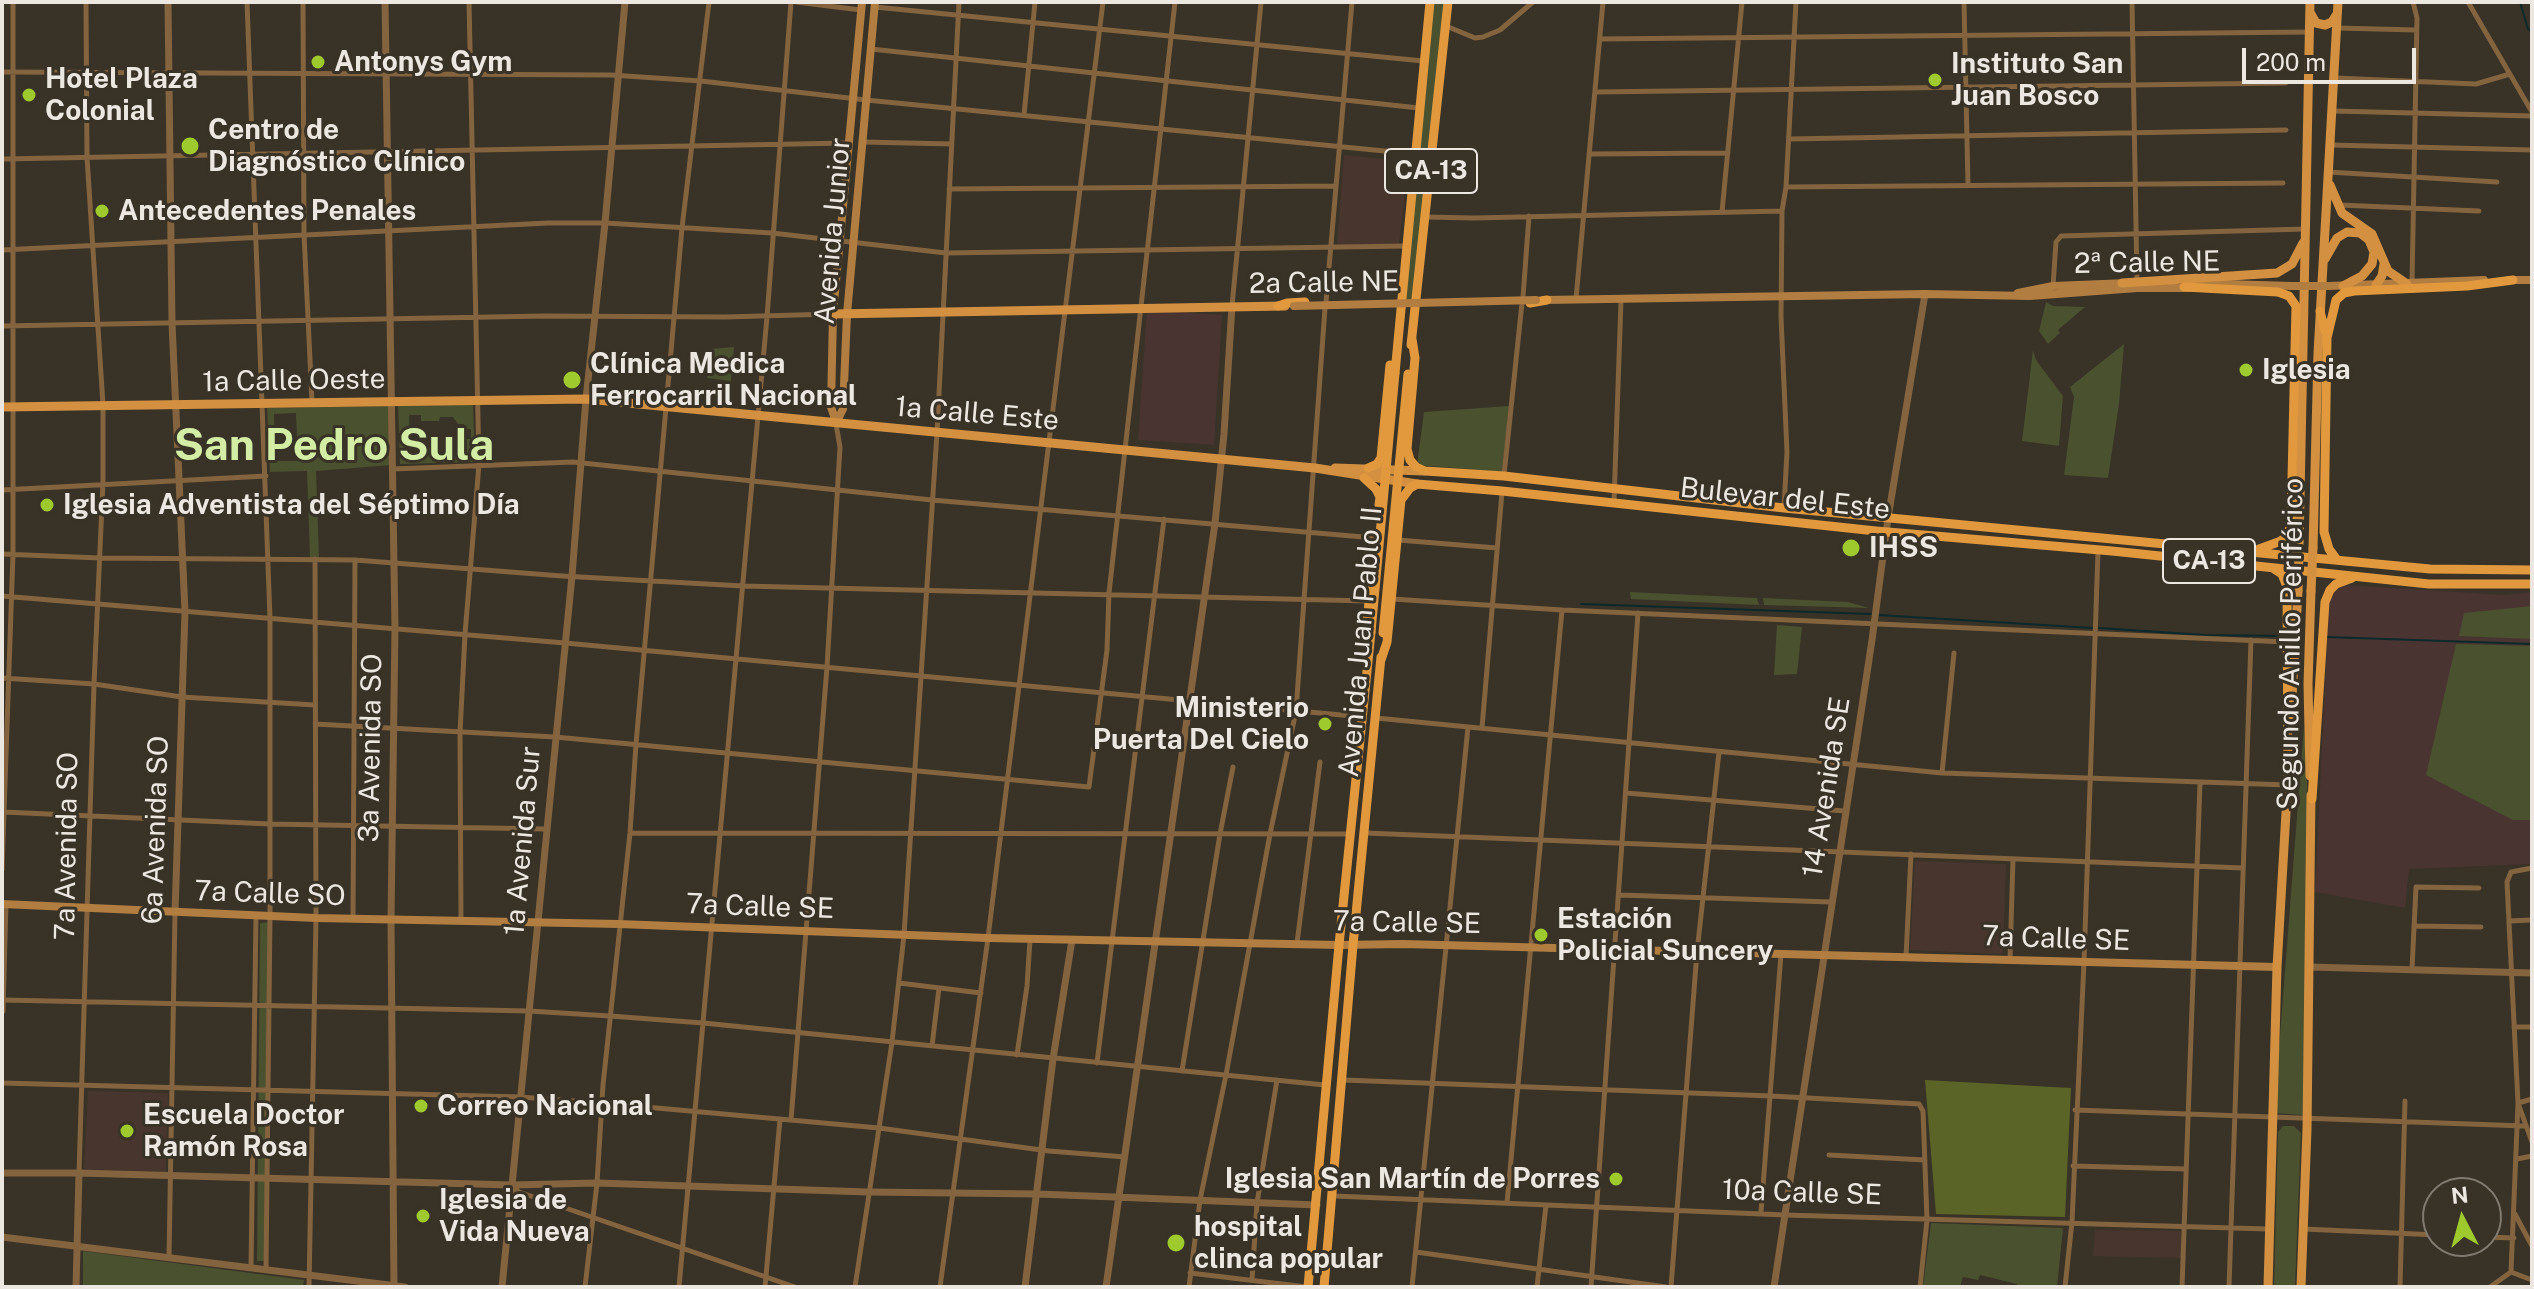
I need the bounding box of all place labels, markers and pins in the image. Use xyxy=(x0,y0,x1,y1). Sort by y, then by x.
place label: Antonys Gym xyxy=(334,45,512,79)
place label: Instituto San Juan Bosco xyxy=(1951,47,2123,113)
marker: Antonys Gym xyxy=(309,53,327,71)
place label: Hotel Plaza Colonial xyxy=(45,62,198,128)
marker: Instituto San Juan Bosco xyxy=(1926,71,1944,89)
marker: Hotel Plaza Colonial xyxy=(20,86,38,104)
place label: Centro de Diagnóstico Clínico xyxy=(208,113,465,179)
marker: Centro de Diagnóstico Clínico xyxy=(179,135,201,157)
place label: Antecedentes Penales xyxy=(118,194,416,228)
marker: Antecedentes Penales xyxy=(93,202,111,220)
place label: Clínica Medica Ferrocarril Nacional xyxy=(590,347,857,413)
place label: Iglesia xyxy=(2262,353,2351,387)
marker: Iglesia xyxy=(2237,361,2255,379)
marker: Clínica Medica Ferrocarril Nacional xyxy=(561,369,583,391)
place label: Iglesia Adventista del Séptimo Día xyxy=(63,488,520,522)
marker: Iglesia Adventista del Séptimo Día xyxy=(38,496,56,514)
place label: IHSS xyxy=(1869,531,1938,565)
marker: IHSS xyxy=(1840,537,1862,559)
place label: Ministerio Puerta Del Cielo xyxy=(1093,691,1309,757)
marker: Ministerio Puerta Del Cielo xyxy=(1316,715,1334,733)
place label: Estación Policial Suncery xyxy=(1557,902,1773,968)
marker: Estación Policial Suncery xyxy=(1532,926,1550,944)
place label: Correo Nacional xyxy=(437,1089,653,1123)
marker: Correo Nacional xyxy=(412,1097,430,1115)
place label: Escuela Doctor Ramón Rosa xyxy=(143,1098,345,1164)
marker: Escuela Doctor Ramón Rosa xyxy=(118,1122,136,1140)
place label: Iglesia San Martín de Porres xyxy=(1225,1162,1600,1196)
marker: Iglesia San Martín de Porres xyxy=(1607,1170,1625,1188)
place label: Iglesia de Vida Nueva xyxy=(439,1183,590,1249)
marker: Iglesia de Vida Nueva xyxy=(414,1207,432,1225)
place label: hospital clinca popular xyxy=(1194,1210,1383,1276)
marker: hospital clinca popular xyxy=(1165,1232,1187,1254)

